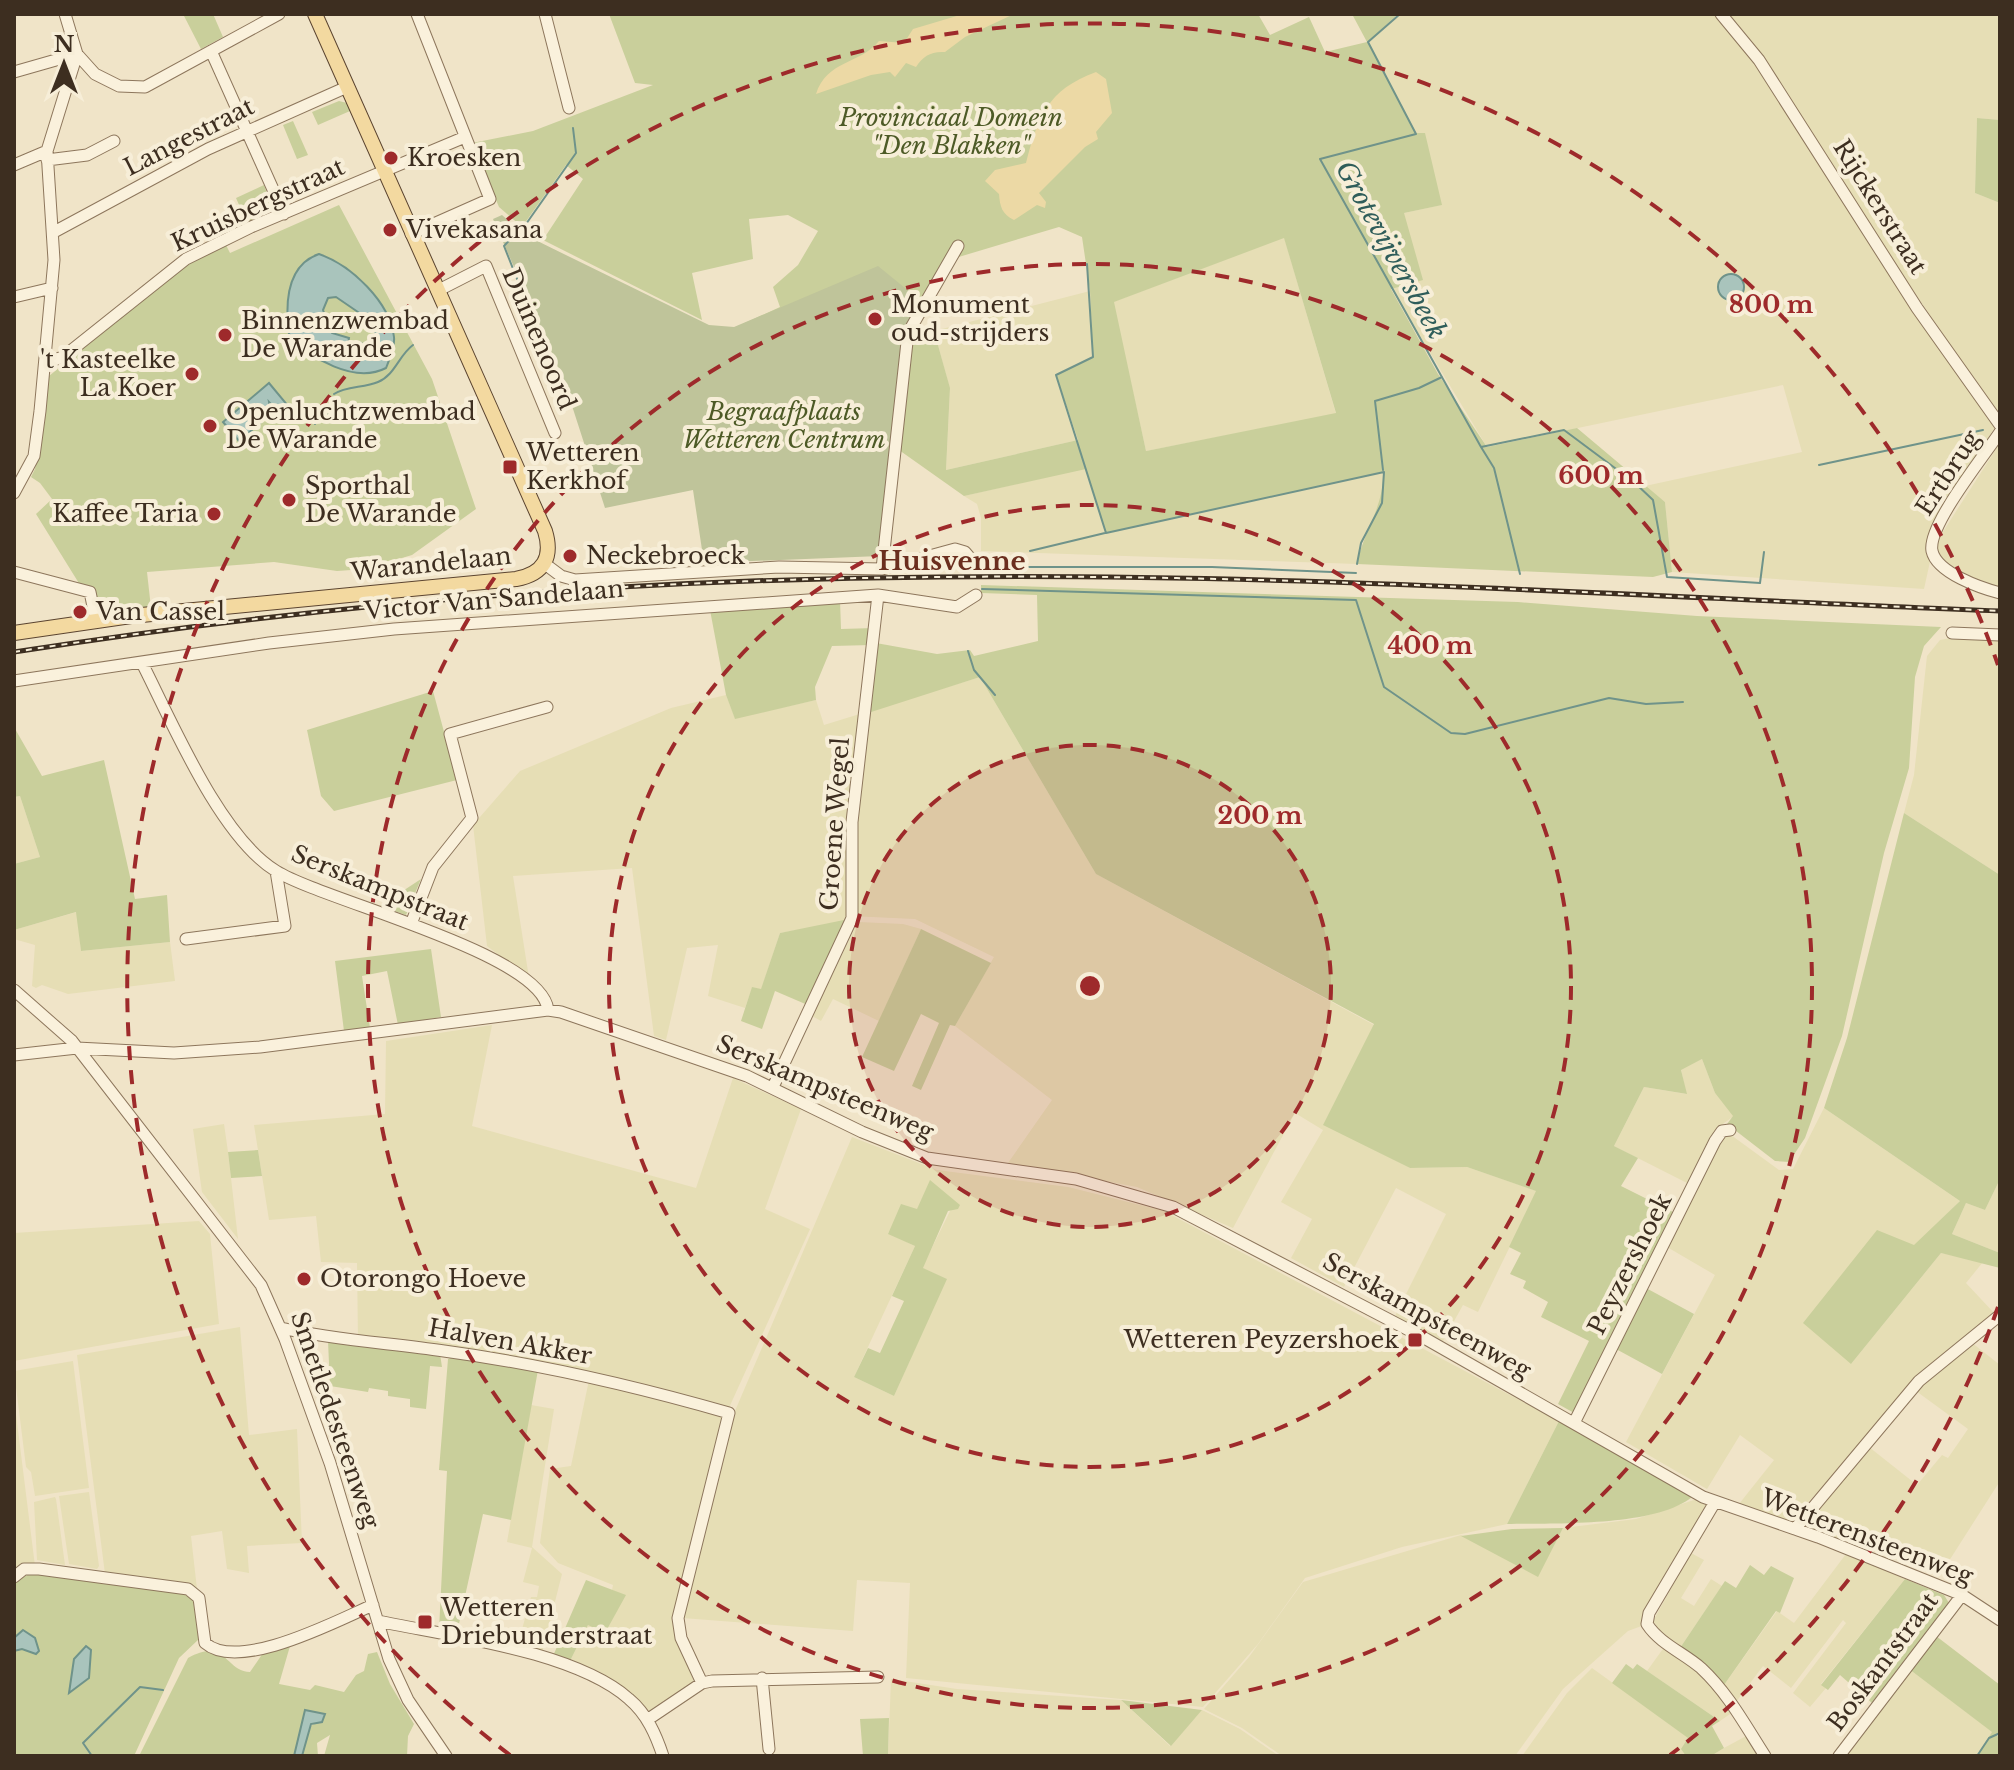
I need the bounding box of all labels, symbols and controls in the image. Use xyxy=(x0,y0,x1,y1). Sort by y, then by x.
north arrow xyxy=(24,24,104,104)
text: N xyxy=(54,31,75,58)
street label: Langestraat xyxy=(119,91,259,182)
park label: Provinciaal Domein "Den Blakken" xyxy=(838,103,1063,160)
street label: Rijckerstraat xyxy=(1827,134,1933,279)
place label: Kroesken xyxy=(407,143,521,172)
marker: Kroesken xyxy=(382,149,400,167)
street label: Kruisbergstraat xyxy=(167,152,349,257)
water label: Grotevijversbeek xyxy=(1329,155,1453,345)
place label: Vivekasana xyxy=(405,215,543,244)
marker: Vivekasana xyxy=(381,221,399,239)
street label: Duinenoord xyxy=(497,264,582,414)
place label: Monument oud-strijders xyxy=(891,290,1049,347)
text: 800 m xyxy=(1729,290,1814,319)
place label: Binnenzwembad De Warande xyxy=(241,306,449,363)
marker: Monument oud-strijders xyxy=(866,310,884,328)
marker: Binnenzwembad De Warande xyxy=(216,326,234,344)
place label: 't Kasteelke La Koer xyxy=(40,345,177,402)
marker: 't Kasteelke La Koer xyxy=(183,365,201,383)
place label: Openluchtzwembad De Warande xyxy=(226,397,476,454)
park label: Begraafplaats Wetteren Centrum xyxy=(683,397,885,454)
marker: Openluchtzwembad De Warande xyxy=(201,417,219,435)
street label: Ertbrug xyxy=(1909,424,1986,521)
place label: Wetteren Kerkhof xyxy=(525,438,640,495)
marker: Wetteren Kerkhof xyxy=(501,458,519,476)
text: 600 m xyxy=(1558,461,1644,490)
place label: Sporthal De Warande xyxy=(305,471,457,528)
marker: Sporthal De Warande xyxy=(280,491,298,509)
place label: Kaffee Taria xyxy=(52,499,199,528)
marker: Kaffee Taria xyxy=(205,505,223,523)
street label: Warandelaan xyxy=(348,541,513,586)
place label: Neckebroeck xyxy=(586,541,745,570)
district label: Huisvenne xyxy=(878,545,1026,577)
marker: Neckebroeck xyxy=(561,547,579,565)
street label: Victor Van Sandelaan xyxy=(362,574,625,625)
place label: Van Cassel xyxy=(95,597,225,626)
marker: Van Cassel xyxy=(71,603,89,621)
text: 400 m xyxy=(1387,631,1473,660)
street label: Groene Wegel xyxy=(814,736,855,912)
text: 200 m xyxy=(1218,801,1303,830)
street label: Serskampstraat xyxy=(287,839,473,936)
centre of rings xyxy=(1076,972,1104,1000)
street label: Serskampsteenweg xyxy=(712,1029,939,1147)
street label: Peyzershoek xyxy=(1582,1188,1678,1339)
street label: Serskampsteenweg xyxy=(1318,1246,1537,1385)
place label: Otorongo Hoeve xyxy=(320,1264,526,1293)
marker: Otorongo Hoeve xyxy=(295,1270,313,1288)
street label: Smetledesteenweg xyxy=(285,1308,386,1533)
street label: Halven Akker xyxy=(426,1313,595,1370)
place label: Wetteren Peyzershoek xyxy=(1123,1325,1399,1354)
marker: Wetteren Peyzershoek xyxy=(1406,1331,1424,1349)
street label: Wetterensteenweg xyxy=(1756,1482,1978,1591)
street label: Boskantstraat xyxy=(1821,1587,1944,1737)
place label: Wetteren Driebunderstraat xyxy=(440,1593,652,1650)
marker: Wetteren Driebunderstraat xyxy=(416,1613,434,1631)

